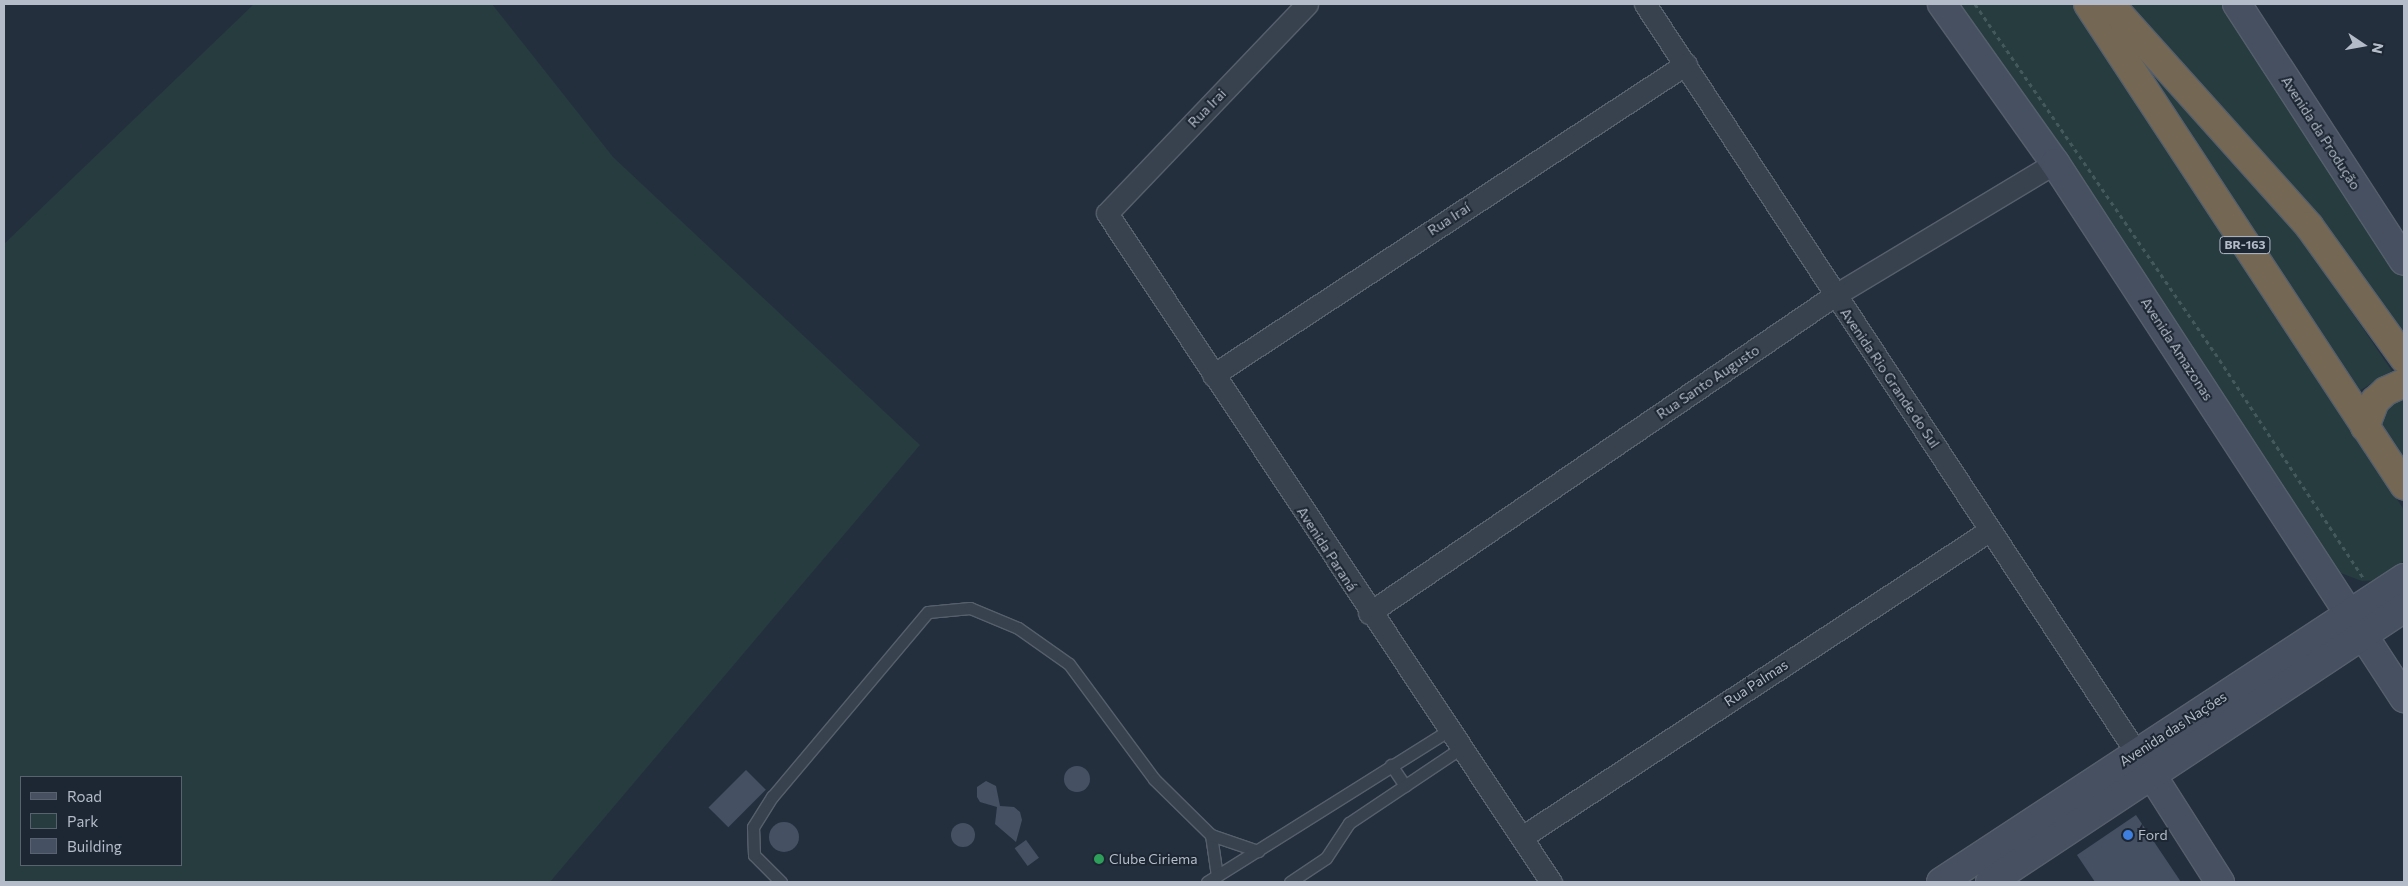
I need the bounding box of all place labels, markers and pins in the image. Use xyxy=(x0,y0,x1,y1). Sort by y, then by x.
place label: Ford xyxy=(2138,827,2168,843)
marker: Ford xyxy=(2122,829,2134,841)
place label: Clube Ciriema xyxy=(1109,851,1198,867)
marker: Clube Ciriema xyxy=(1093,853,1105,865)

